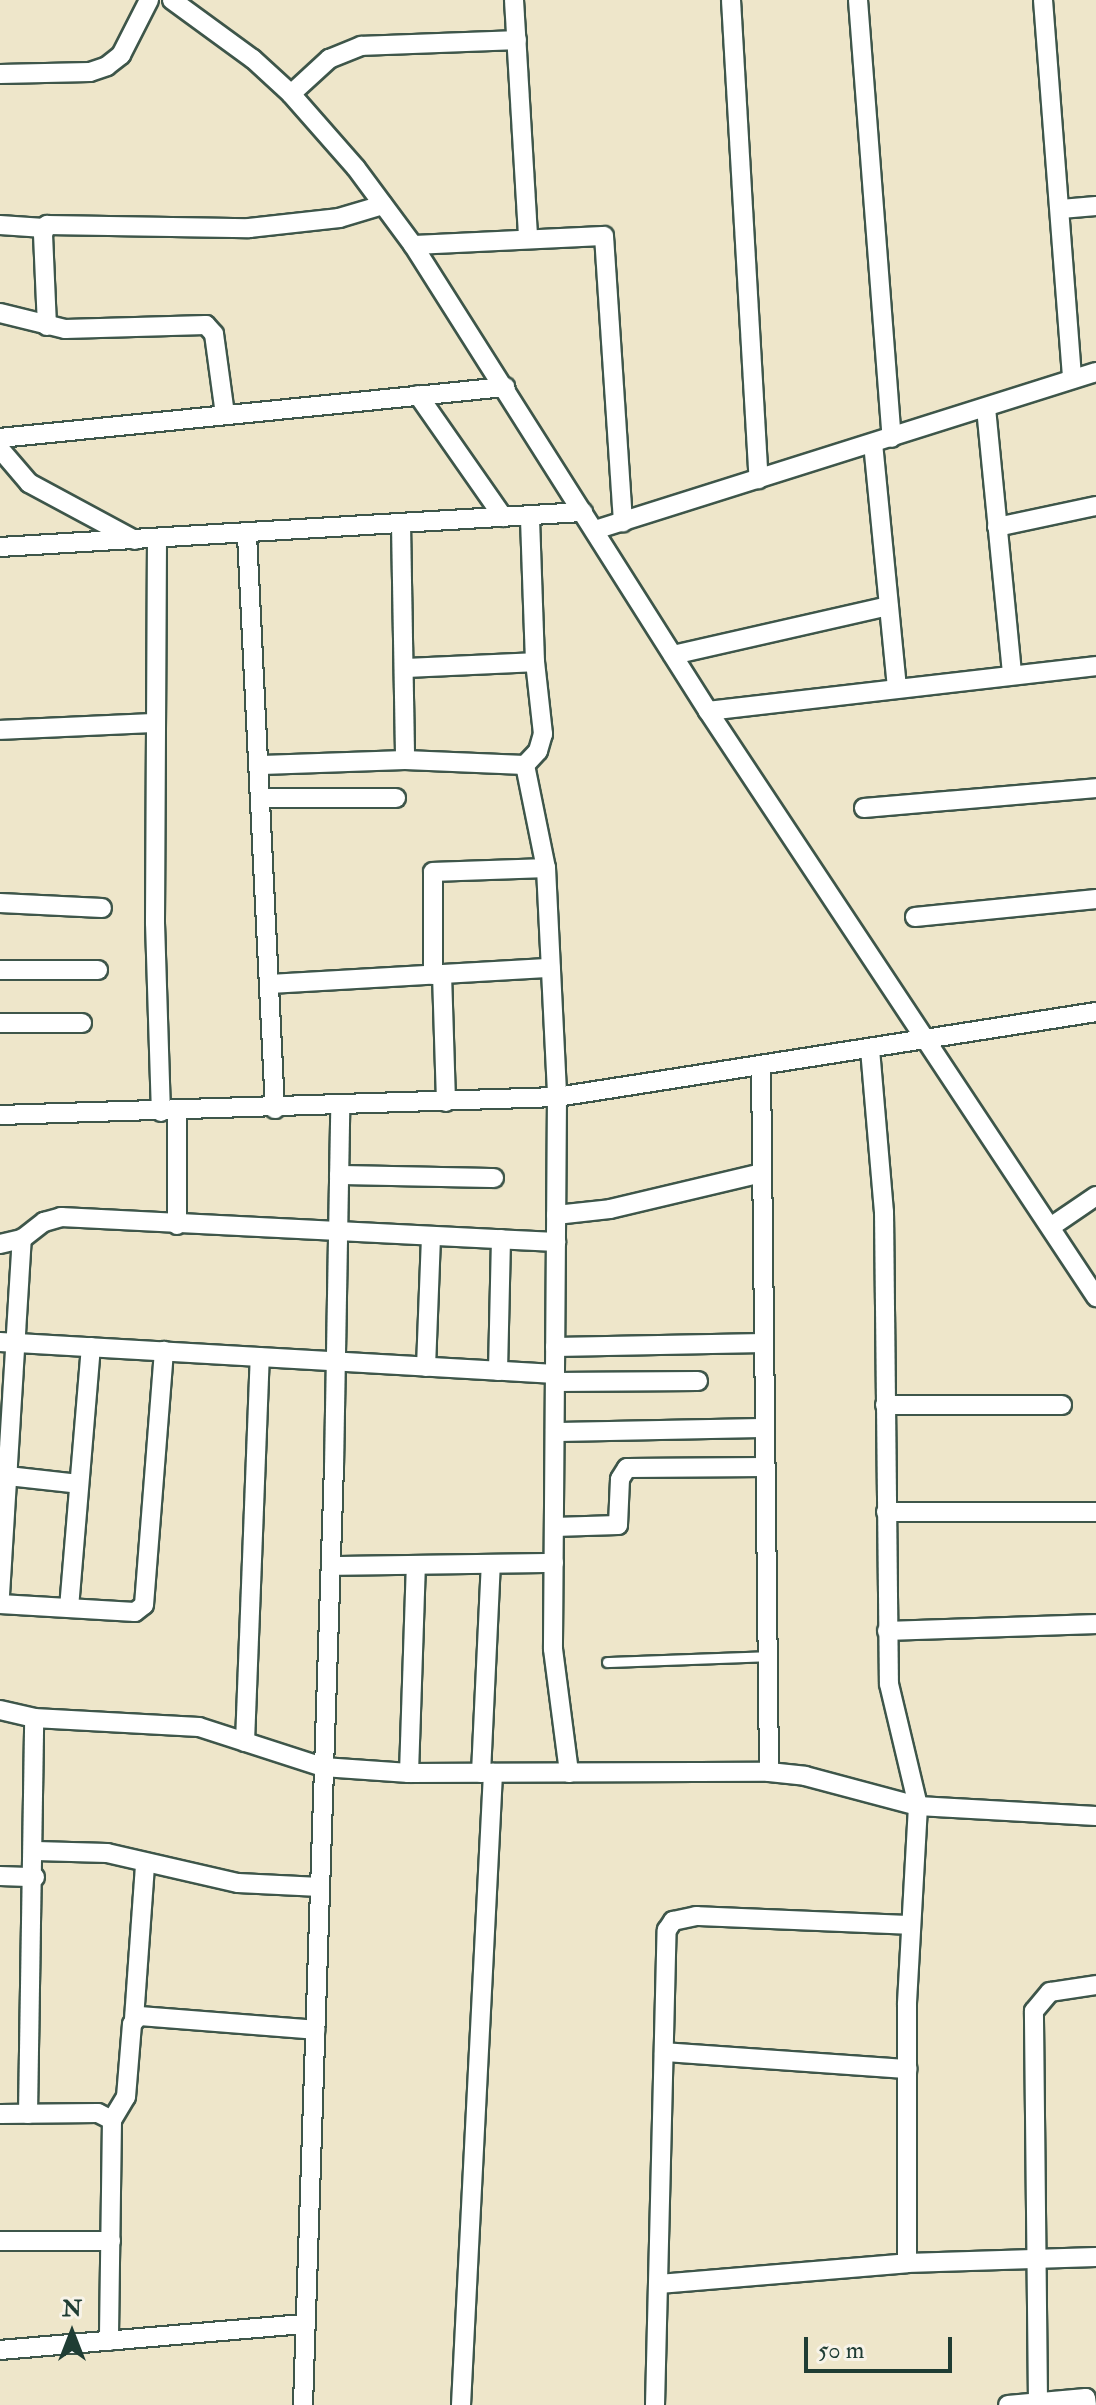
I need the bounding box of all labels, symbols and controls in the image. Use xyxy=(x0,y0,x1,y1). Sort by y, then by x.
north arrow xyxy=(32,2293,112,2373)
text: N xyxy=(62,2295,82,2323)
scale bar xyxy=(808,2321,956,2371)
text: 50 m xyxy=(818,2335,864,2366)

